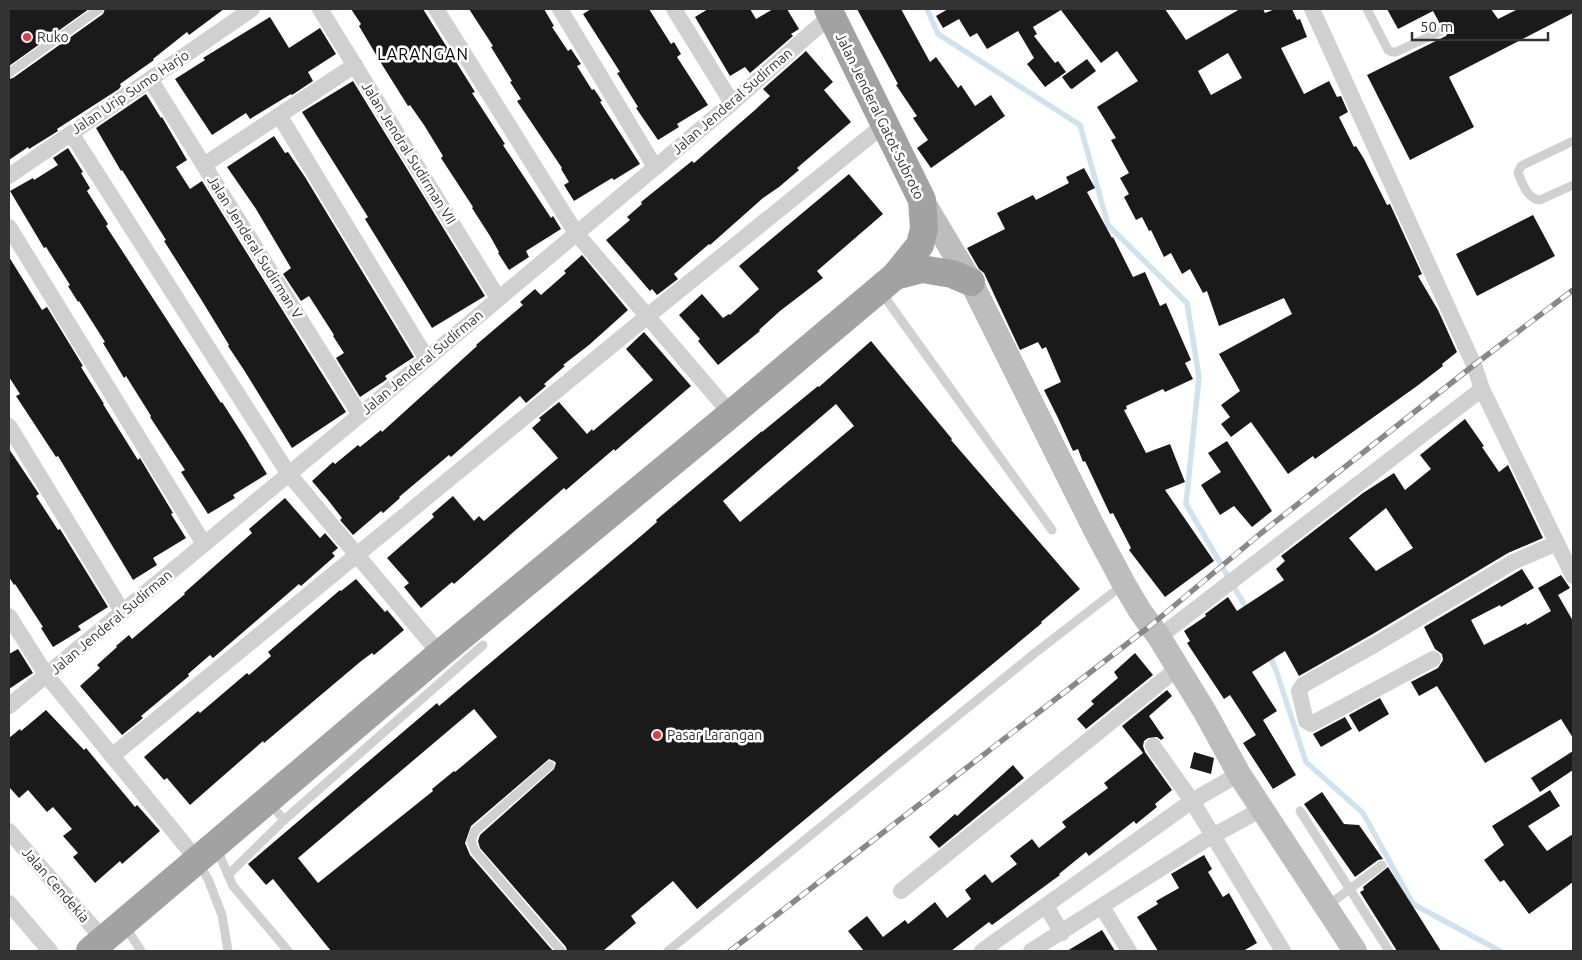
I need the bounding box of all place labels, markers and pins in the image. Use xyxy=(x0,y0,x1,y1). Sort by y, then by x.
place label: Ruko xyxy=(37,29,69,45)
marker: Ruko xyxy=(21,31,33,43)
place label: Pasar Larangan xyxy=(667,727,762,743)
marker: Pasar Larangan xyxy=(651,729,663,741)

